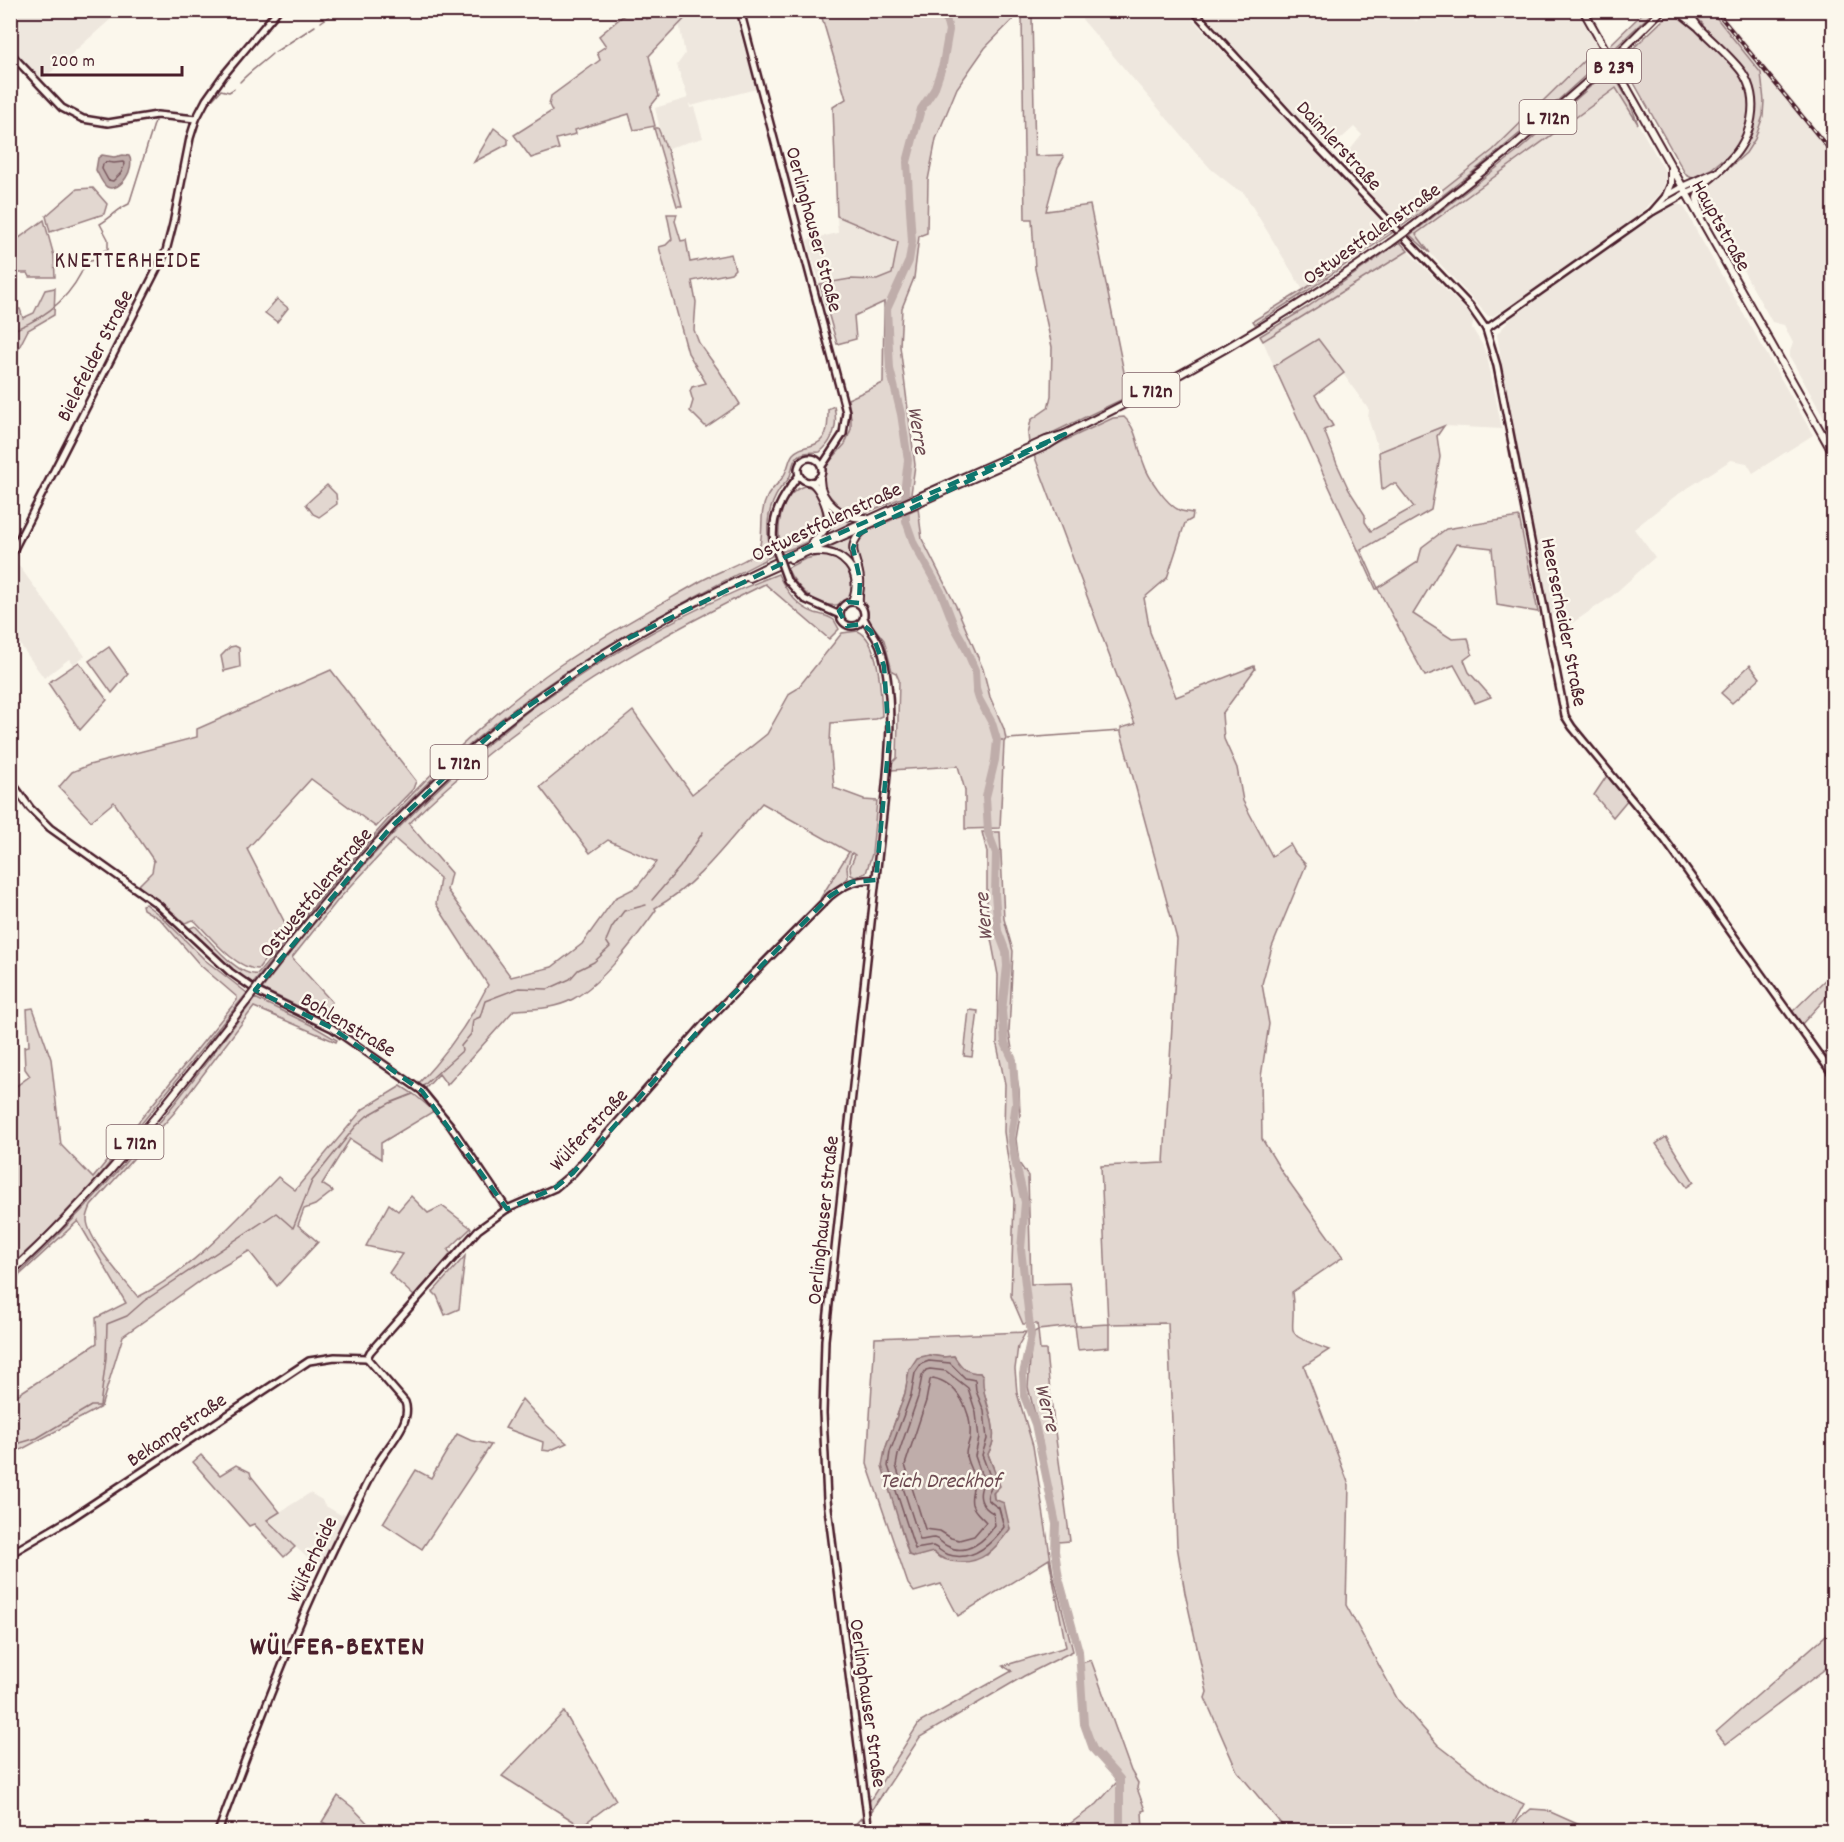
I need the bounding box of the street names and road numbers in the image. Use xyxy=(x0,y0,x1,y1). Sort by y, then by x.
road number: B 239 xyxy=(1587,49,1641,83)
street label: Daimlerstraße xyxy=(1288,95,1388,199)
road number: L 712n xyxy=(1520,100,1576,134)
street label: Oerlinghauser Straße xyxy=(776,144,849,316)
street label: Hauptstraße xyxy=(1682,175,1757,278)
street label: Ostwestfalenstraße xyxy=(1298,177,1448,294)
street label: Bielefelder Straße xyxy=(51,285,143,428)
road number: L 712n xyxy=(1122,373,1180,407)
street label: Ostwestfalenstraße xyxy=(747,476,907,572)
street label: Heerserheider Straße xyxy=(1531,536,1593,709)
road number: L 712n xyxy=(430,745,488,779)
street label: Ostwestfalenstraße xyxy=(254,822,381,966)
street label: Bohlenstraße xyxy=(294,986,401,1067)
street label: Wülferstraße xyxy=(544,1083,637,1179)
road number: L 712n xyxy=(106,1125,164,1159)
street label: Oerlinghauser Straße xyxy=(801,1134,849,1306)
street label: Bekampstraße xyxy=(122,1387,234,1476)
street label: Wülferheide xyxy=(281,1512,347,1608)
street label: Oerlinghauser Straße xyxy=(839,1617,893,1790)

